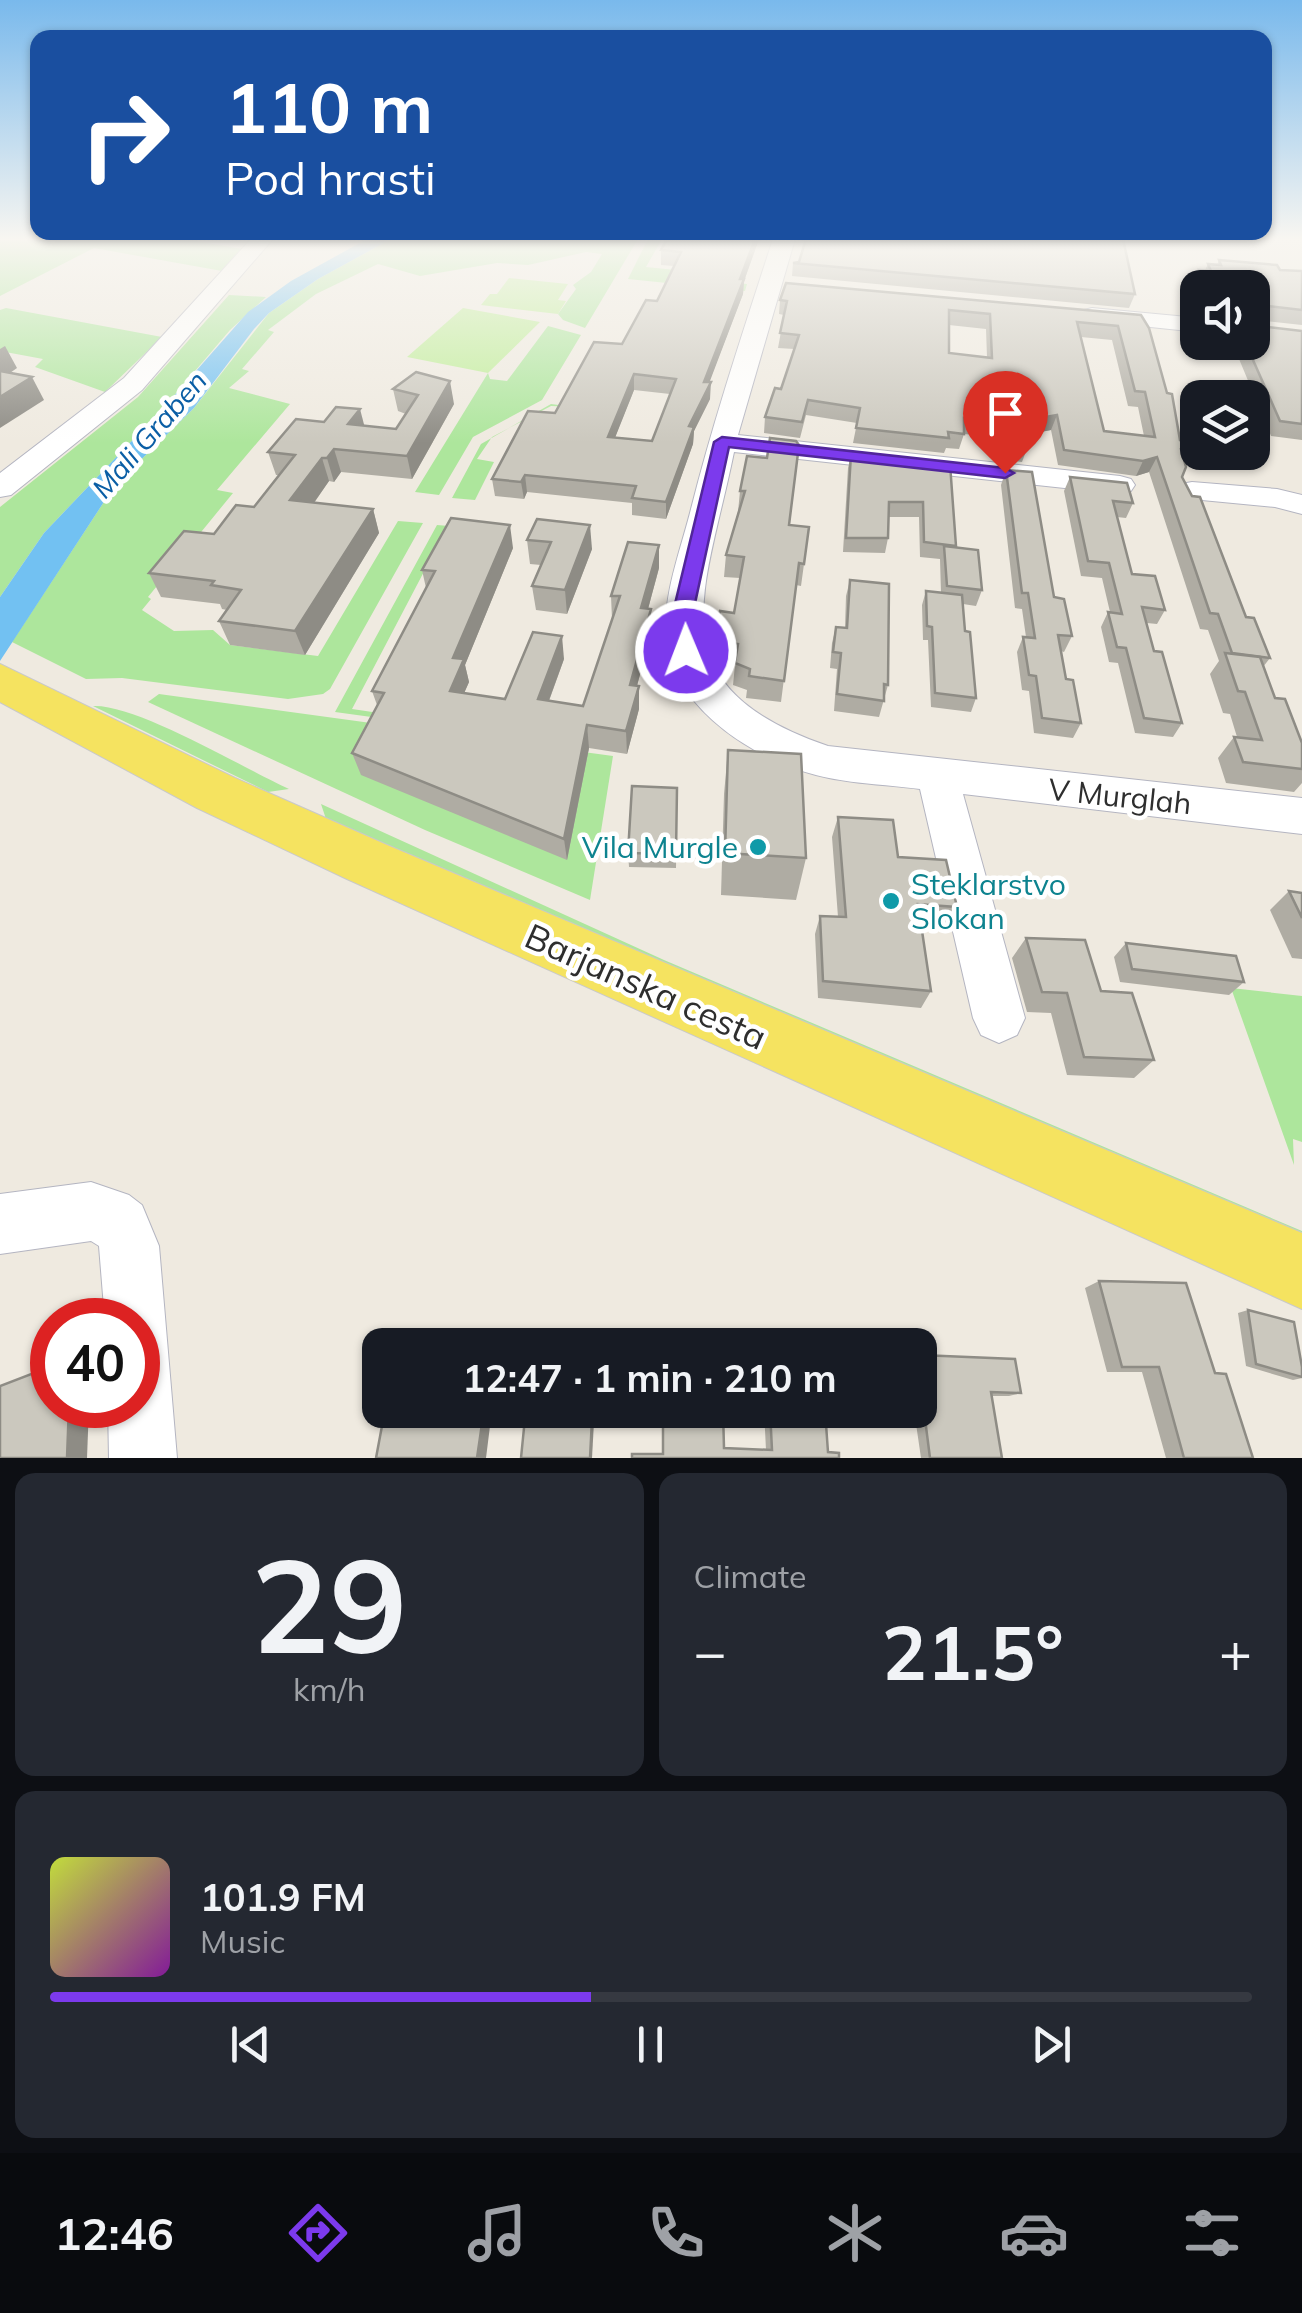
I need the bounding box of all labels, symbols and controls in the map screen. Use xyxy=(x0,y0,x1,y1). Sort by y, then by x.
text: 110 m xyxy=(225,63,433,151)
icon: right xyxy=(60,70,190,200)
text: Pod hrasti xyxy=(225,150,436,206)
map controls xyxy=(1180,270,1270,470)
button: sound xyxy=(1180,270,1270,360)
water label: Mali Graben xyxy=(84,363,214,505)
pin xyxy=(963,371,1048,474)
button: layers xyxy=(1180,380,1270,470)
icon: arrive xyxy=(978,386,1033,441)
position arrow xyxy=(634,599,738,703)
street label: V Murglah xyxy=(1047,770,1193,822)
place label: Vila Murgle xyxy=(582,828,738,866)
marker: Vila Murgle xyxy=(747,836,769,858)
place label: Steklarstvo Slokan xyxy=(911,865,1066,937)
marker: Steklarstvo Slokan xyxy=(880,890,902,912)
street label: Barjanska cesta xyxy=(519,913,773,1059)
speed limit sign: 40 xyxy=(30,1298,160,1428)
text: 12:47 · 1 min · 210 m xyxy=(462,1354,837,1402)
text: 29 xyxy=(251,1522,407,1686)
text: Climate xyxy=(694,1556,806,1596)
text: 21.5° xyxy=(882,1605,1064,1699)
text: − xyxy=(694,1617,727,1686)
text: + xyxy=(1219,1617,1252,1686)
text: km/h xyxy=(293,1669,365,1709)
text: 101.9 FM xyxy=(200,1873,366,1921)
text: Music xyxy=(200,1921,285,1961)
icon: previous xyxy=(223,2017,278,2072)
icon: pause xyxy=(623,2017,678,2072)
icon: next xyxy=(1024,2017,1079,2072)
icon: directions xyxy=(283,2198,353,2268)
icon: music xyxy=(462,2198,532,2268)
icon: phone xyxy=(641,2198,711,2268)
icon: climate xyxy=(820,2198,890,2268)
icon: car xyxy=(999,2198,1069,2268)
icon: filters xyxy=(1177,2198,1247,2268)
text: 12:46 xyxy=(54,2205,174,2261)

